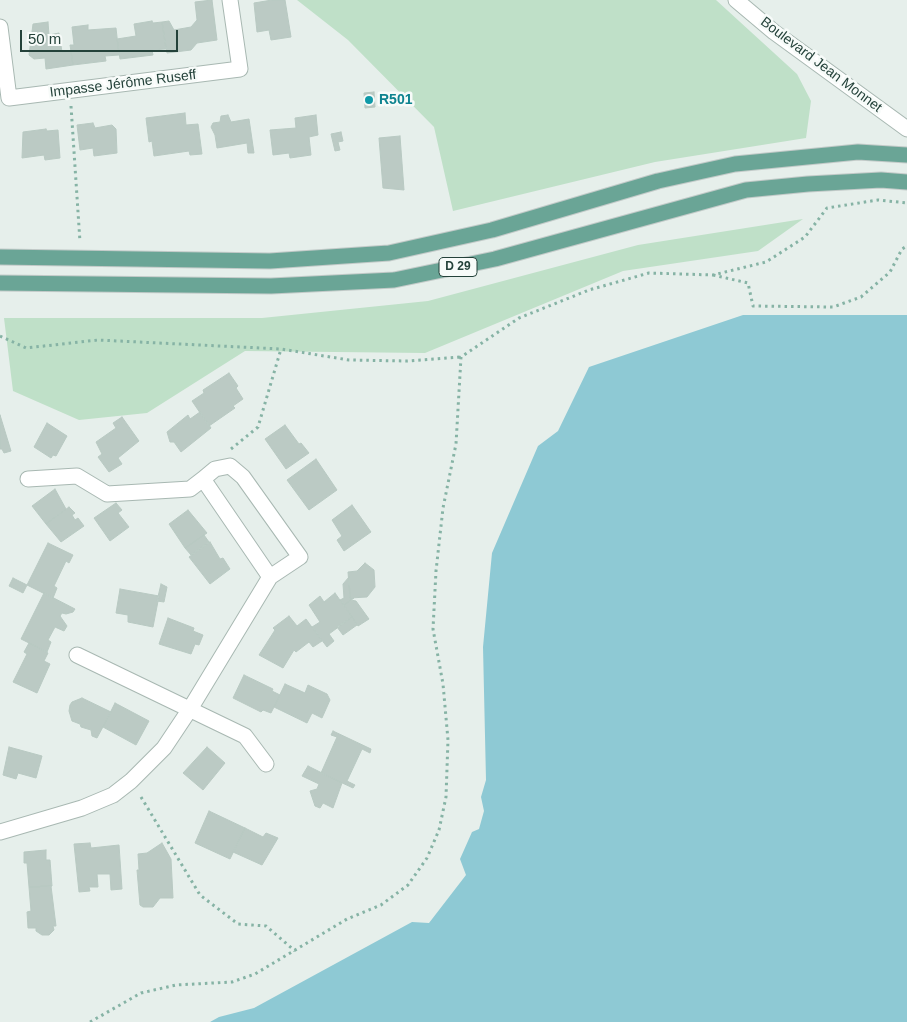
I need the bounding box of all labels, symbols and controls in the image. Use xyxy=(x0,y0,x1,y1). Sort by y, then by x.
street label: Boulevard Jean Monnet xyxy=(757,14,885,116)
scale bar xyxy=(22,20,180,52)
text: 50 m xyxy=(28,30,61,47)
street label: Impasse Jérôme Ruseff xyxy=(49,67,197,101)
place label: R501 xyxy=(379,92,412,108)
marker: R501 xyxy=(363,94,375,106)
road number: D 29 xyxy=(439,258,477,276)

